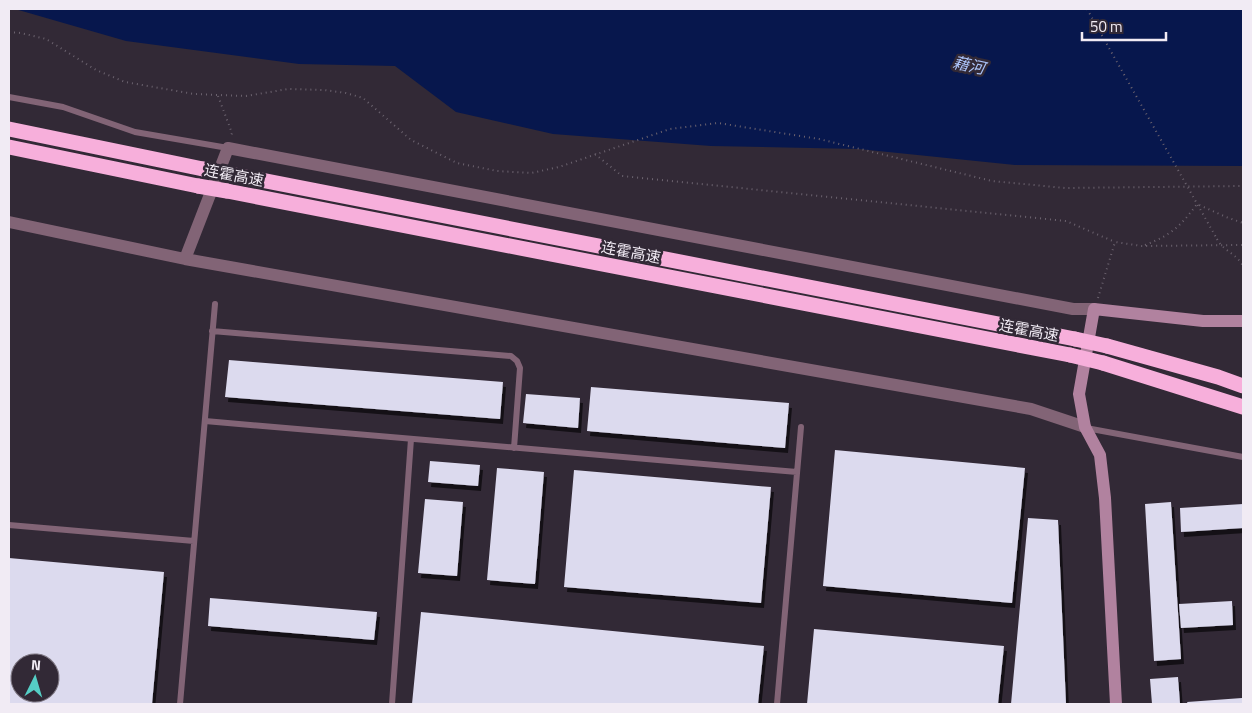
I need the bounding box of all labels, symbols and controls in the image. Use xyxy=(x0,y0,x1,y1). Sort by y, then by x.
scale bar xyxy=(1082,10,1166,42)
text: 50 m xyxy=(1090,15,1123,38)
water label: 藉河 xyxy=(951,50,990,81)
street label: 连霍高速 xyxy=(202,158,266,192)
street label: 连霍高速 xyxy=(599,235,663,269)
street label: 连霍高速 xyxy=(997,313,1061,347)
north arrow xyxy=(10,653,60,703)
text: N xyxy=(30,654,42,675)

